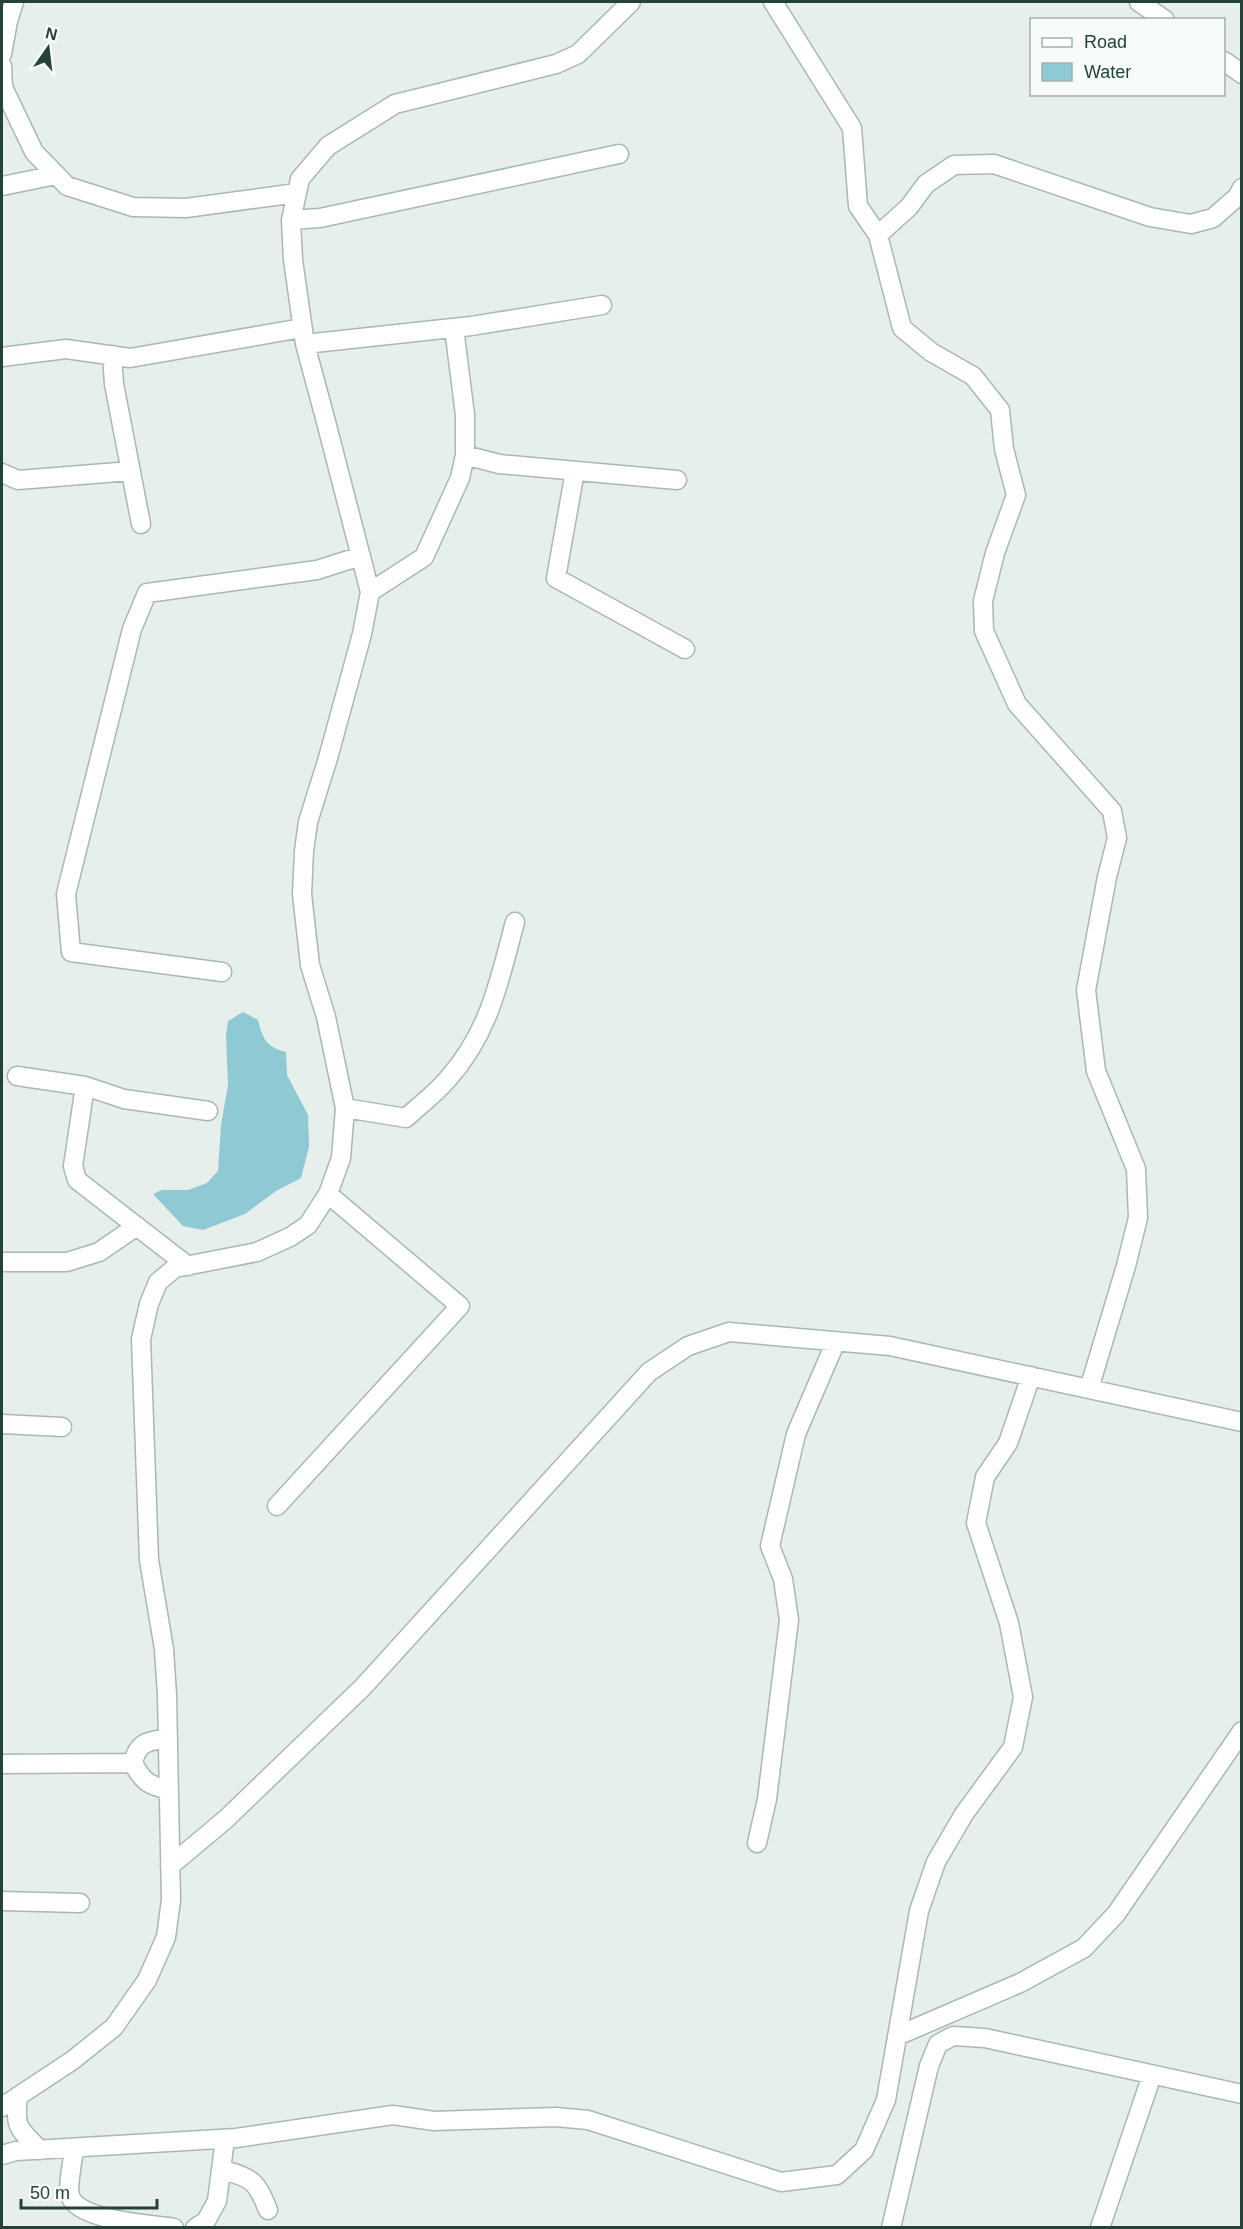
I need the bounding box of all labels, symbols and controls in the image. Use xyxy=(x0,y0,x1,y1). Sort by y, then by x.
north arrow xyxy=(18,18,78,78)
legend xyxy=(1030,18,1225,96)
text: N xyxy=(44,24,59,44)
text: Road xyxy=(1084,32,1127,52)
text: Water xyxy=(1084,62,1131,82)
scale bar xyxy=(21,2172,158,2210)
text: 50 m xyxy=(30,2183,70,2203)

